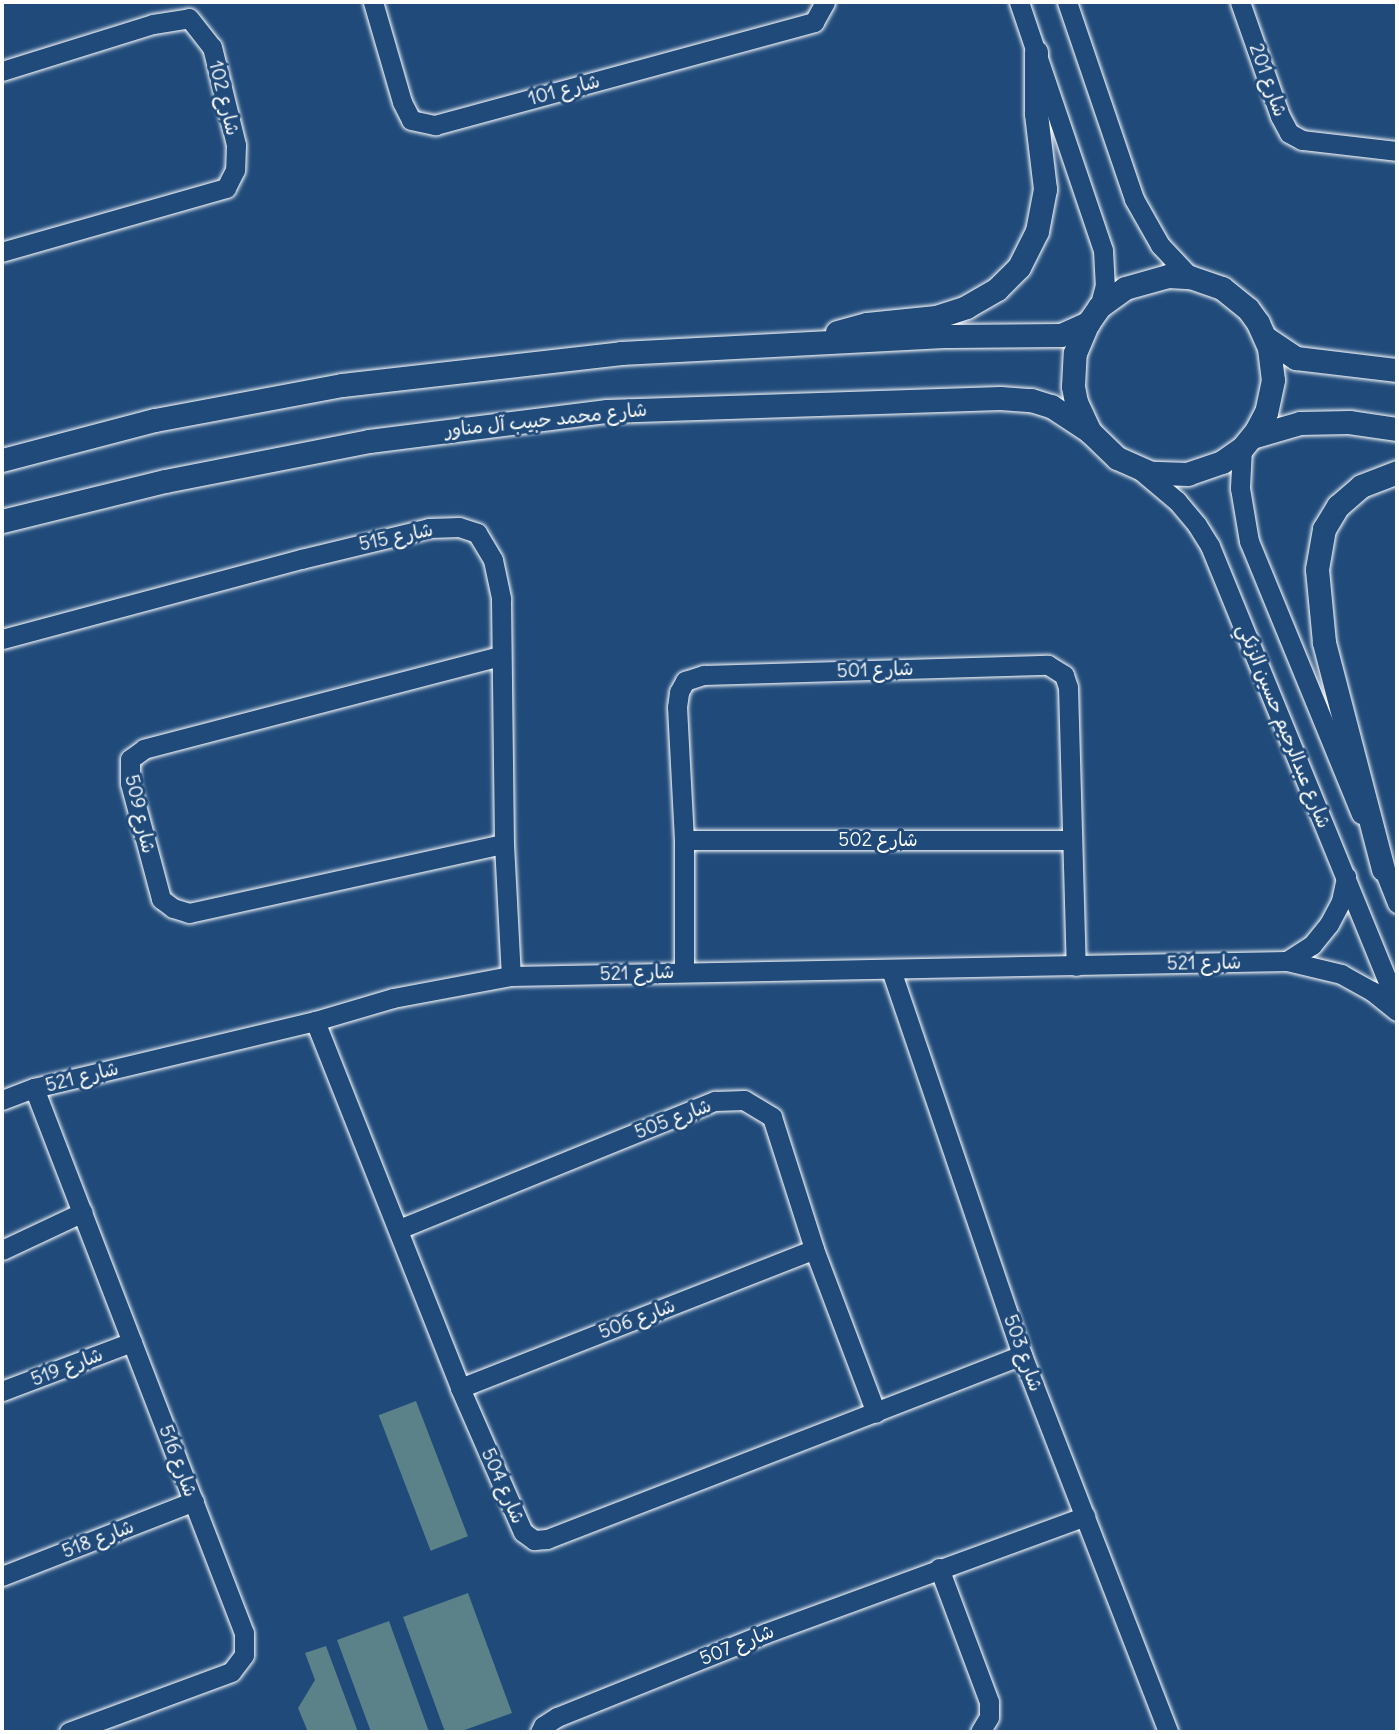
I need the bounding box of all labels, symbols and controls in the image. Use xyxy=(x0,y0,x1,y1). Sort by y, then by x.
street label: شارع 201 xyxy=(1244,40,1292,120)
street label: شارع 102 xyxy=(204,58,244,138)
street label: شارع 101 xyxy=(526,70,602,110)
street label: شارع محمد حبيب آل مناور xyxy=(444,398,648,442)
street label: شارع 515 xyxy=(357,518,435,556)
street label: شارع عبدالرحيم حسين الزنكي xyxy=(1232,620,1336,832)
street label: شارع 501 xyxy=(836,657,914,683)
street label: شارع 509 xyxy=(120,772,160,856)
street label: شارع 502 xyxy=(838,829,918,851)
street label: شارع 521 xyxy=(1167,951,1241,975)
street label: شارع 521 xyxy=(599,960,675,986)
street label: شارع 521 xyxy=(43,1057,121,1097)
street label: شارع 505 xyxy=(632,1094,714,1144)
street label: شارع 506 xyxy=(596,1294,678,1344)
street label: شارع 503 xyxy=(999,1312,1047,1394)
street label: شارع 519 xyxy=(28,1343,106,1391)
street label: شارع 516 xyxy=(154,1422,202,1500)
street label: شارع 504 xyxy=(476,1445,530,1527)
street label: شارع 518 xyxy=(59,1515,137,1563)
street label: شارع 507 xyxy=(697,1620,777,1670)

